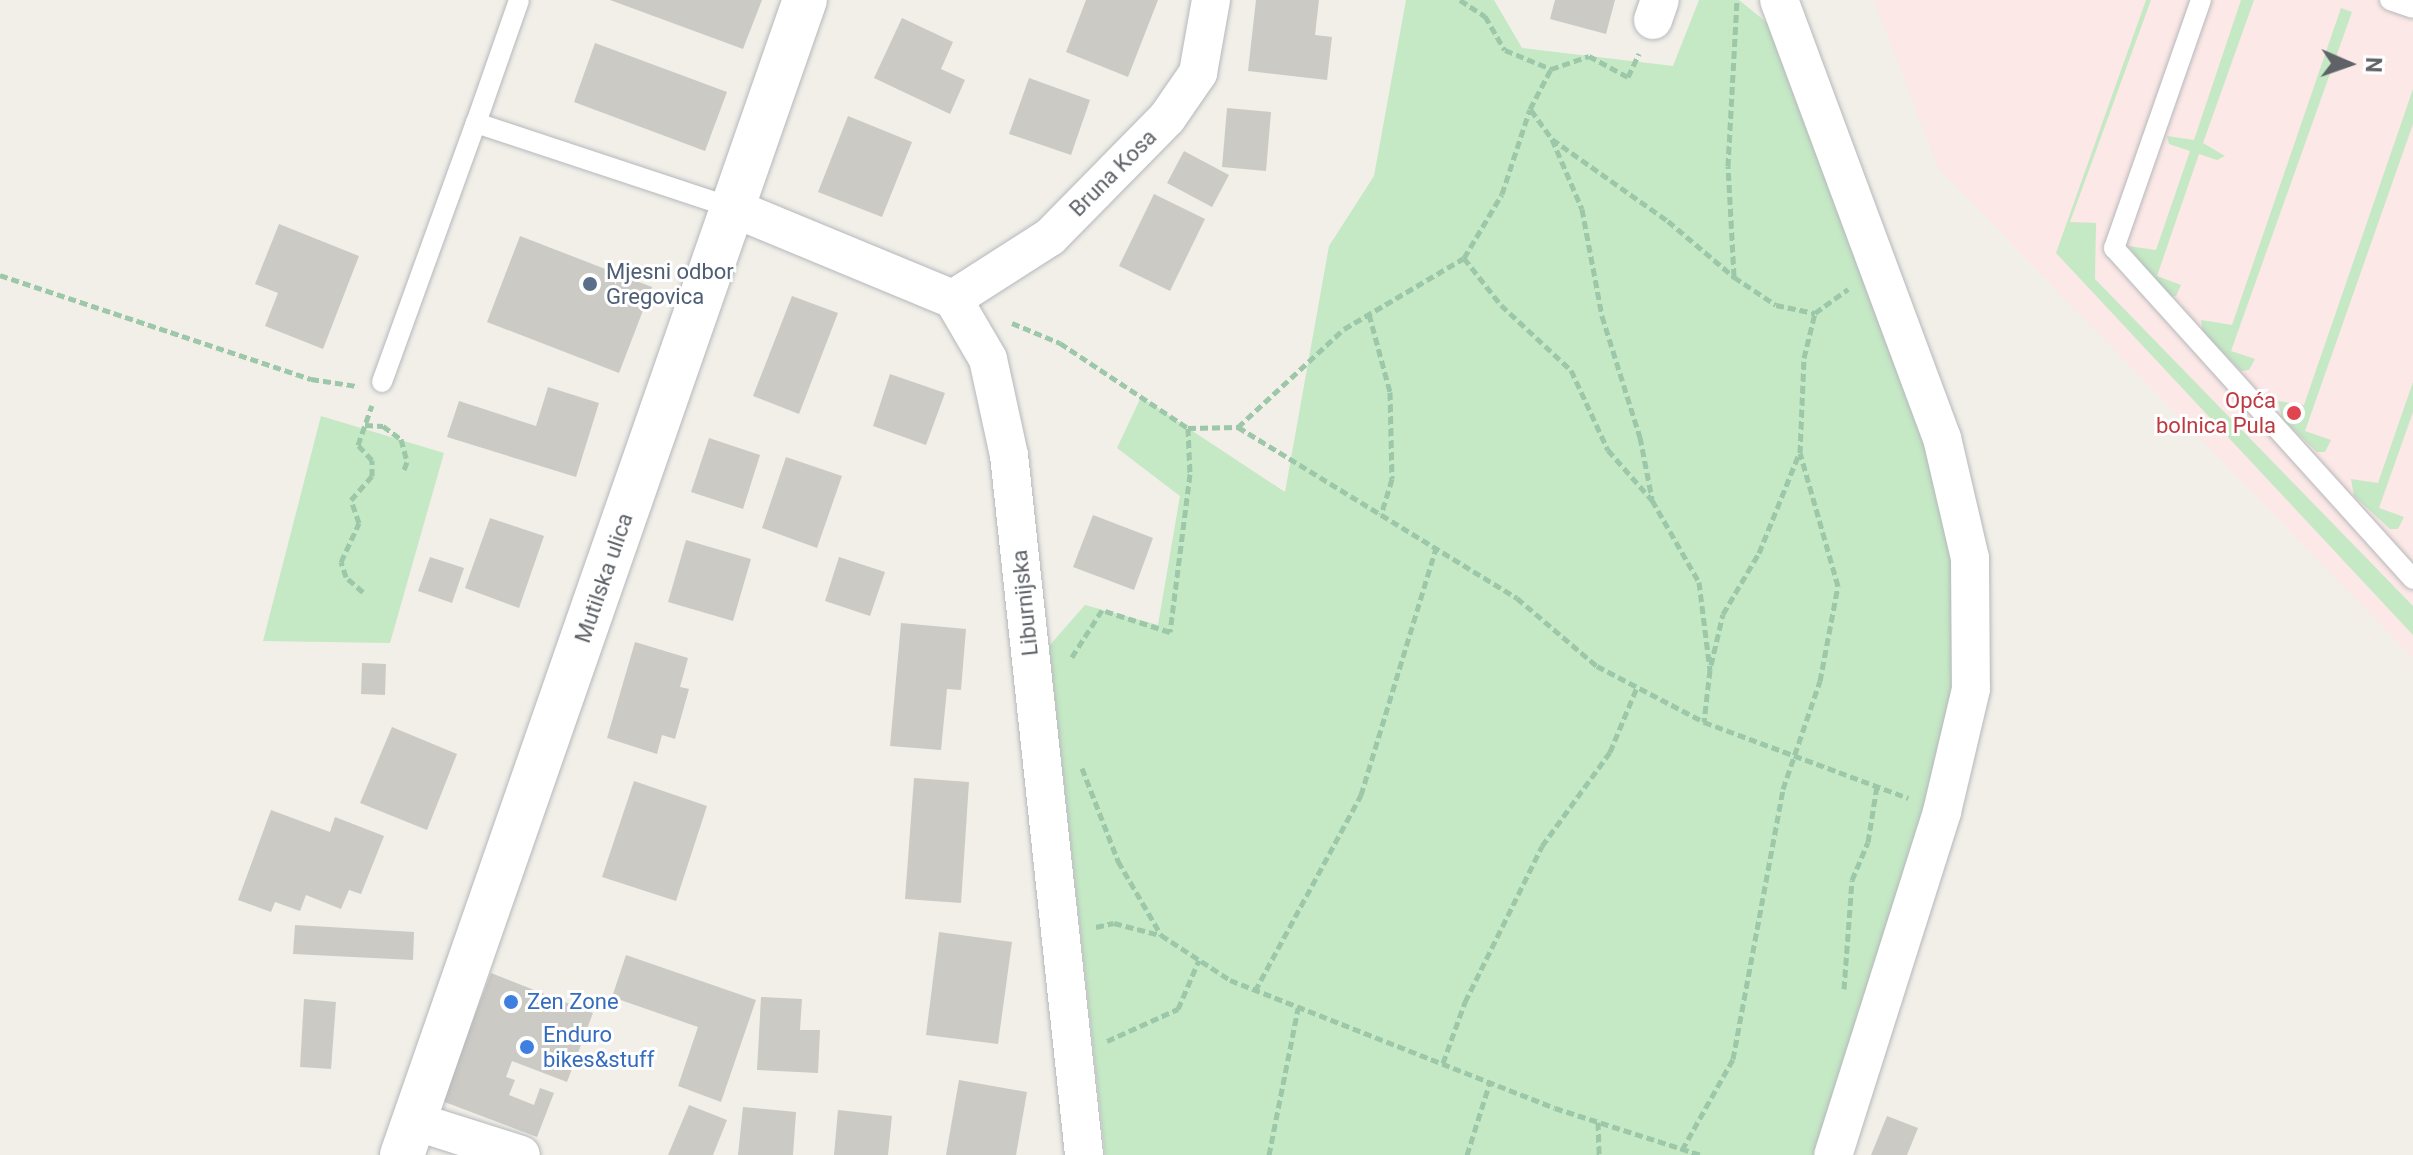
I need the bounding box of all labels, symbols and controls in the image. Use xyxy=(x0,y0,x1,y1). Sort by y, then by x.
north arrow xyxy=(2309,24,2389,104)
text: N xyxy=(2361,57,2386,73)
street label: Bruna Kosa xyxy=(1064,124,1162,222)
place label: Mjesni odbor Gregovica xyxy=(606,258,734,310)
marker: Mjesni odbor Gregovica xyxy=(581,275,599,293)
place label: Opća bolnica Pula xyxy=(2156,387,2276,438)
marker: Opća bolnica Pula xyxy=(2283,402,2305,424)
street label: Mutilska ulica xyxy=(569,510,639,646)
street label: Liburnijska xyxy=(1006,549,1044,657)
place label: Zen Zone xyxy=(527,989,619,1015)
marker: Zen Zone xyxy=(502,993,520,1011)
place label: Enduro bikes&stuff xyxy=(543,1021,654,1072)
marker: Enduro bikes&stuff xyxy=(518,1038,536,1056)

